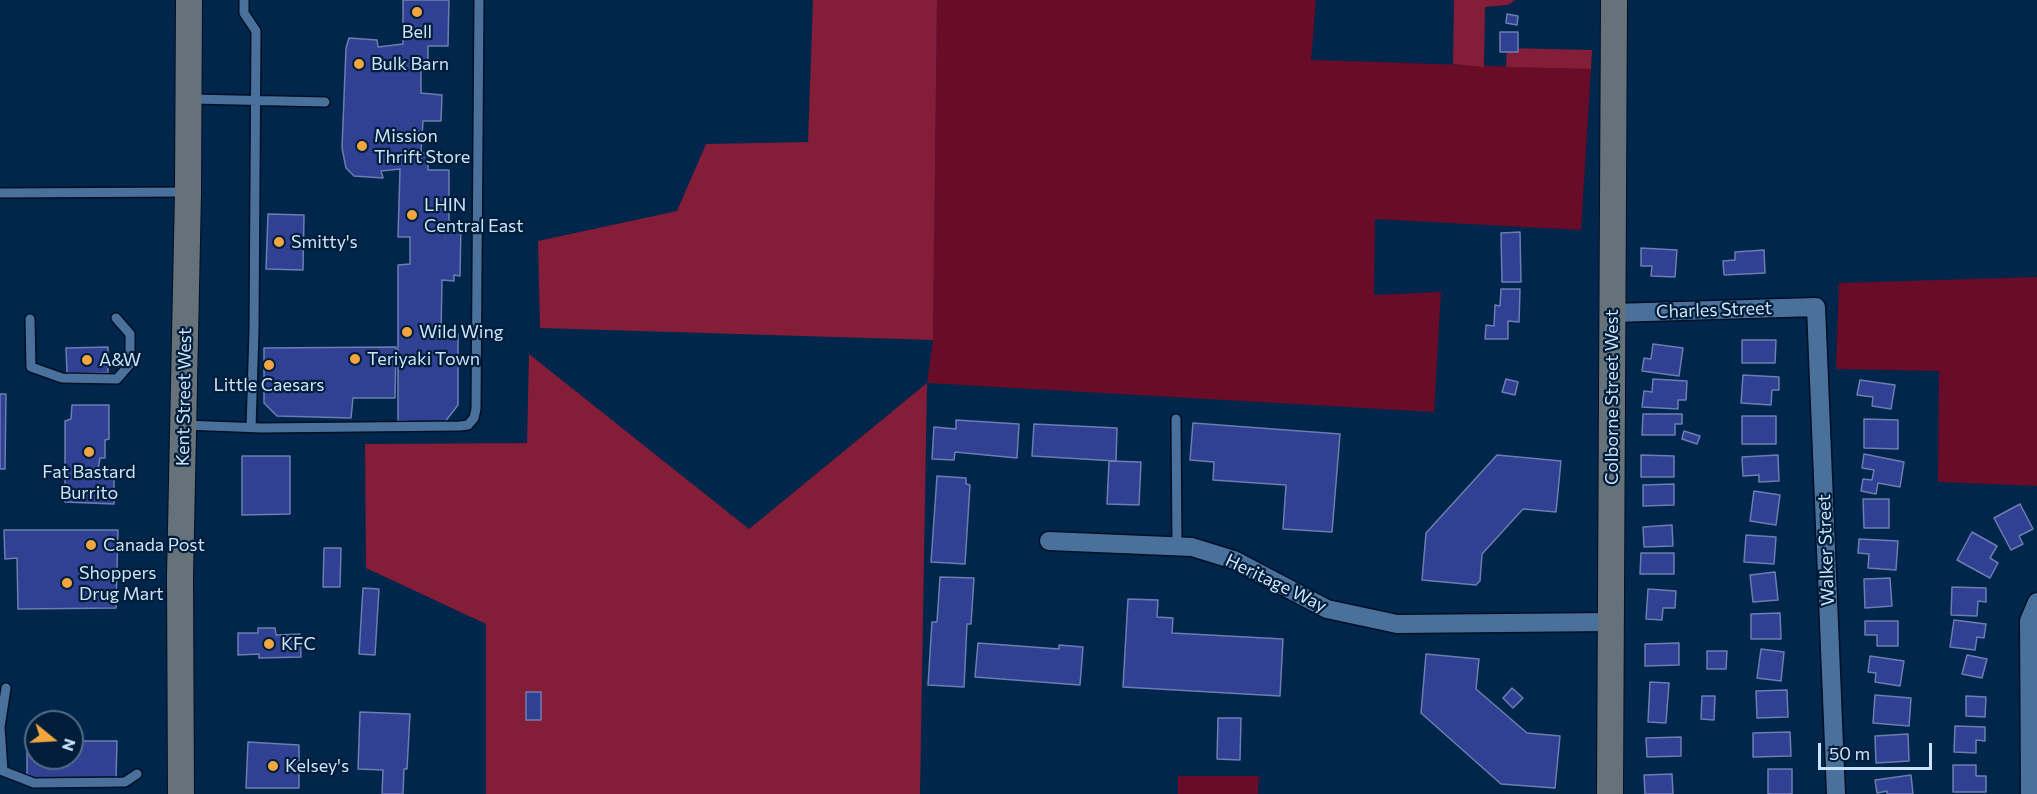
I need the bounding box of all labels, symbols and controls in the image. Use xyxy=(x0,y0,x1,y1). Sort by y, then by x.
marker: Bell xyxy=(410,5,424,19)
place label: Bell xyxy=(402,21,432,43)
place label: Bulk Barn xyxy=(371,53,449,75)
marker: Bulk Barn xyxy=(352,57,366,71)
place label: Mission Thrift Store xyxy=(374,125,470,168)
marker: Mission Thrift Store xyxy=(355,139,369,153)
place label: LHIN Central East xyxy=(424,194,524,236)
marker: LHIN Central East xyxy=(405,208,419,222)
place label: Smitty's xyxy=(291,231,358,253)
marker: Smitty's xyxy=(272,235,286,249)
street label: Charles Street xyxy=(1656,297,1772,323)
street label: Colborne Street West xyxy=(1601,309,1623,485)
place label: Wild Wing xyxy=(419,321,503,343)
marker: Wild Wing xyxy=(400,325,414,339)
street label: Kent Street West xyxy=(172,328,196,466)
place label: Teriyaki Town xyxy=(367,348,480,370)
place label: A&W xyxy=(99,349,141,371)
marker: Teriyaki Town xyxy=(348,352,362,366)
marker: A&W xyxy=(80,353,94,367)
marker: Little Caesars xyxy=(262,358,276,372)
place label: Little Caesars xyxy=(213,374,325,396)
marker: Fat Bastard Burrito xyxy=(82,445,96,459)
place label: Fat Bastard Burrito xyxy=(42,461,136,504)
street label: Walker Street xyxy=(1813,494,1839,606)
place label: Canada Post xyxy=(103,534,205,556)
marker: Canada Post xyxy=(84,538,98,552)
street label: Heritage Way xyxy=(1222,549,1330,617)
place label: Shoppers Drug Mart xyxy=(79,562,164,604)
marker: Shoppers Drug Mart xyxy=(60,576,74,590)
place label: KFC xyxy=(281,633,316,655)
marker: KFC xyxy=(262,637,276,651)
north arrow xyxy=(24,710,84,770)
scale bar xyxy=(1821,731,1935,769)
text: N xyxy=(59,736,81,754)
text: 50 m xyxy=(1829,742,1870,764)
place label: Kelsey's xyxy=(285,755,349,777)
marker: Kelsey's xyxy=(266,759,280,773)

